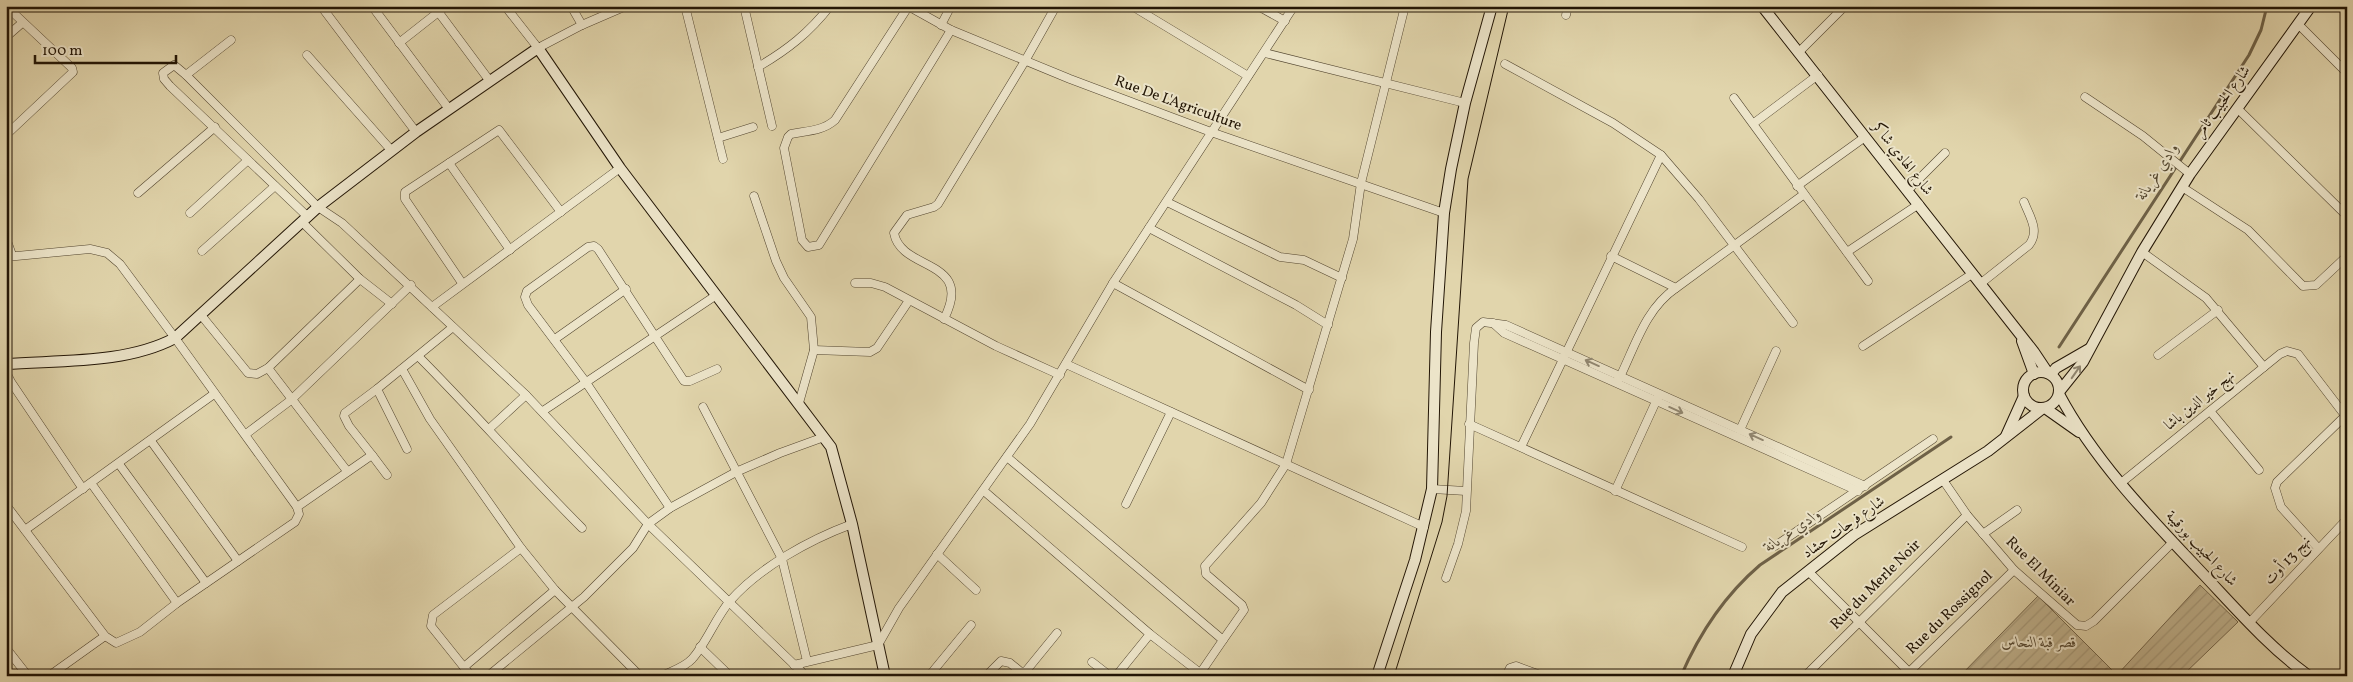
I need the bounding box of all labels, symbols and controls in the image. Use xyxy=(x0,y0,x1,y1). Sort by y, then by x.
scale bar xyxy=(35,32,176,64)
text: 100 m xyxy=(42,41,82,62)
street label: شارع الحبيب ثامر xyxy=(2190,62,2257,143)
street label: Rue De L'Agriculture xyxy=(1111,71,1245,137)
street label: شارع الهادي شاكر xyxy=(1864,116,1938,201)
water label: وادي غريانة xyxy=(2130,139,2185,207)
one-way arrow xyxy=(1585,358,1600,368)
one-way arrow xyxy=(2071,365,2081,379)
street label: نهج خير الدين باشا xyxy=(2160,366,2241,438)
one-way arrow xyxy=(1668,405,1683,415)
one-way arrow xyxy=(1749,432,1764,442)
street label: شارع فرحات حشاد xyxy=(1798,492,1890,565)
water label: وادي غريانة xyxy=(1758,504,1826,559)
street label: شارع الحبيب بورقيبة xyxy=(2160,506,2242,592)
street label: نهج 13 أوت xyxy=(2258,530,2318,592)
street label: Rue El Miniar xyxy=(2000,532,2080,612)
street label: Rue du Merle Noir xyxy=(1826,535,1926,635)
street label: Rue du Rossignol xyxy=(1902,566,1998,660)
park label: قصر قبة النحاس xyxy=(2001,633,2077,654)

